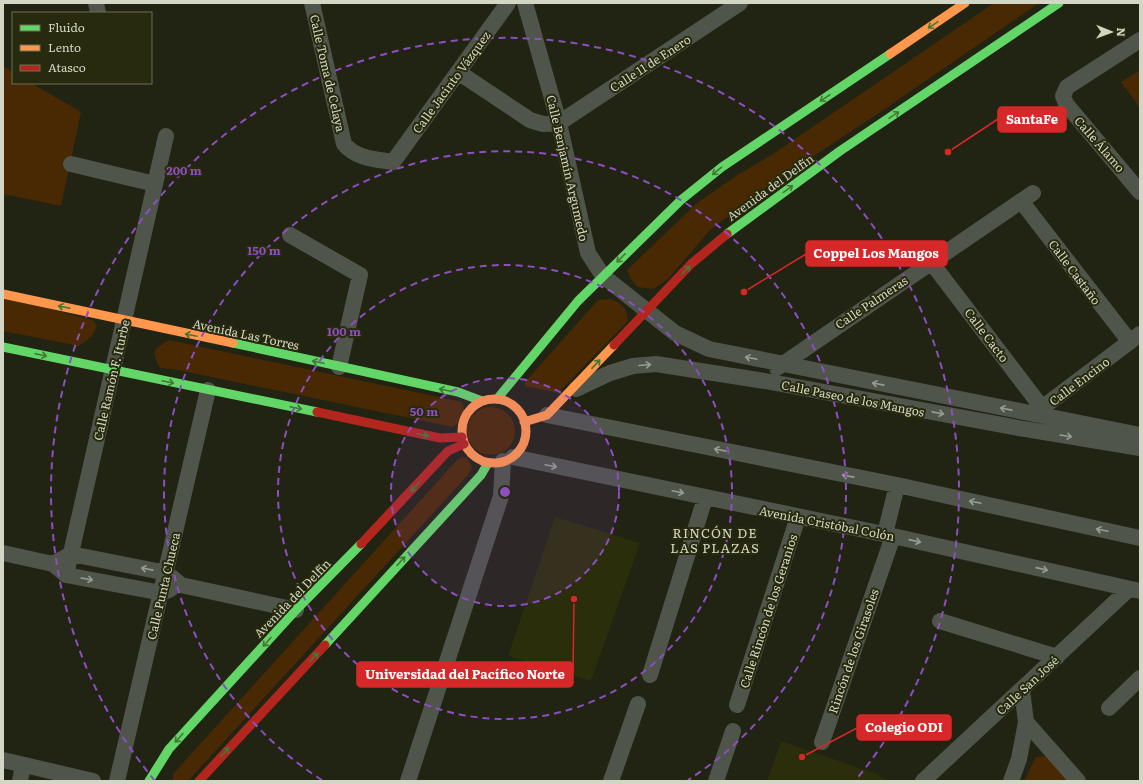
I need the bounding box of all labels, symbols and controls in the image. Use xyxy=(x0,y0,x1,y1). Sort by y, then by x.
legend xyxy=(12,12,152,84)
street label: Calle Toma de Celaya xyxy=(306,12,350,134)
north arrow xyxy=(1091,12,1131,52)
text: Fluido xyxy=(48,18,85,36)
one-way arrow xyxy=(927,21,938,29)
street label: Calle Jacinto Vázquez xyxy=(408,27,494,137)
text: N xyxy=(1114,27,1130,37)
street label: Calle 11 de Enero xyxy=(606,30,694,96)
text: Lento xyxy=(48,38,81,56)
text: Atasco xyxy=(48,58,86,76)
street label: Calle Benjamín Argumedo xyxy=(542,93,594,243)
one-way arrow xyxy=(820,94,831,102)
callout: SantaFe xyxy=(998,107,1066,132)
text: SantaFe xyxy=(1006,109,1058,128)
one-way arrow xyxy=(888,111,899,119)
street label: Calle Álamo xyxy=(1071,112,1129,176)
street label: Avenida del Delfín xyxy=(723,149,817,225)
text: 200 m xyxy=(166,161,202,179)
one-way arrow xyxy=(712,166,723,175)
one-way arrow xyxy=(782,185,793,193)
street label: Calle Castaño xyxy=(1045,236,1105,308)
text: 150 m xyxy=(247,241,281,259)
callout: Coppel Los Mangos xyxy=(806,241,947,266)
text: Coppel Los Mangos xyxy=(813,243,939,262)
one-way arrow xyxy=(616,253,626,263)
one-way arrow xyxy=(681,265,691,275)
street label: Calle Palmeras xyxy=(831,271,911,333)
one-way arrow xyxy=(58,303,71,311)
street label: Calle Cacto xyxy=(961,304,1013,366)
street label: Avenida Las Torres xyxy=(191,314,301,354)
street label: Calle Ramón F. Iturbe xyxy=(88,318,134,442)
text: 100 m xyxy=(327,322,361,340)
one-way arrow xyxy=(185,330,198,338)
one-way arrow xyxy=(34,352,47,360)
street label: Calle Encino xyxy=(1045,352,1113,410)
one-way arrow xyxy=(744,353,757,361)
one-way arrow xyxy=(312,358,325,366)
one-way arrow xyxy=(591,359,601,369)
one-way arrow xyxy=(638,361,651,369)
street label: Calle Paseo de los Mangos xyxy=(780,375,927,421)
one-way arrow xyxy=(161,379,174,387)
one-way arrow xyxy=(872,379,885,387)
one-way arrow xyxy=(439,385,452,393)
text: 50 m xyxy=(410,402,438,420)
one-way arrow xyxy=(999,404,1012,412)
one-way arrow xyxy=(289,405,302,413)
one-way arrow xyxy=(931,410,944,418)
one-way arrow xyxy=(416,431,429,439)
one-way arrow xyxy=(1059,432,1072,440)
one-way arrow xyxy=(714,446,727,454)
one-way arrow xyxy=(544,462,557,470)
one-way arrow xyxy=(841,471,854,479)
one-way arrow xyxy=(410,482,419,492)
centre of rings xyxy=(498,485,512,499)
one-way arrow xyxy=(671,488,684,496)
one-way arrow xyxy=(969,498,982,506)
street label: Avenida Cristóbal Colón xyxy=(758,501,896,545)
district label: RINCÓN DE LAS PLAZAS xyxy=(670,523,760,557)
one-way arrow xyxy=(1096,525,1109,533)
street label: Calle Punta Chueca xyxy=(142,530,184,641)
street label: Calle Rincón de los Geranios xyxy=(735,531,802,690)
one-way arrow xyxy=(908,537,921,545)
street label: Avenida del Delfín xyxy=(250,554,335,642)
one-way arrow xyxy=(397,556,406,567)
one-way arrow xyxy=(141,565,154,573)
one-way arrow xyxy=(1035,566,1048,574)
one-way arrow xyxy=(80,575,93,583)
street label: Rincón de los Girasoles xyxy=(823,586,883,716)
one-way arrow xyxy=(262,637,272,647)
street label: Calle San José xyxy=(992,651,1062,719)
one-way arrow xyxy=(309,652,318,662)
callout: Universidad del Pacífico Norte xyxy=(357,662,573,687)
text: Universidad del Pacífico Norte xyxy=(365,664,565,683)
callout: Colegio ODI xyxy=(857,715,951,740)
text: Colegio ODI xyxy=(865,717,943,736)
one-way arrow xyxy=(174,733,184,743)
one-way arrow xyxy=(220,747,229,757)

